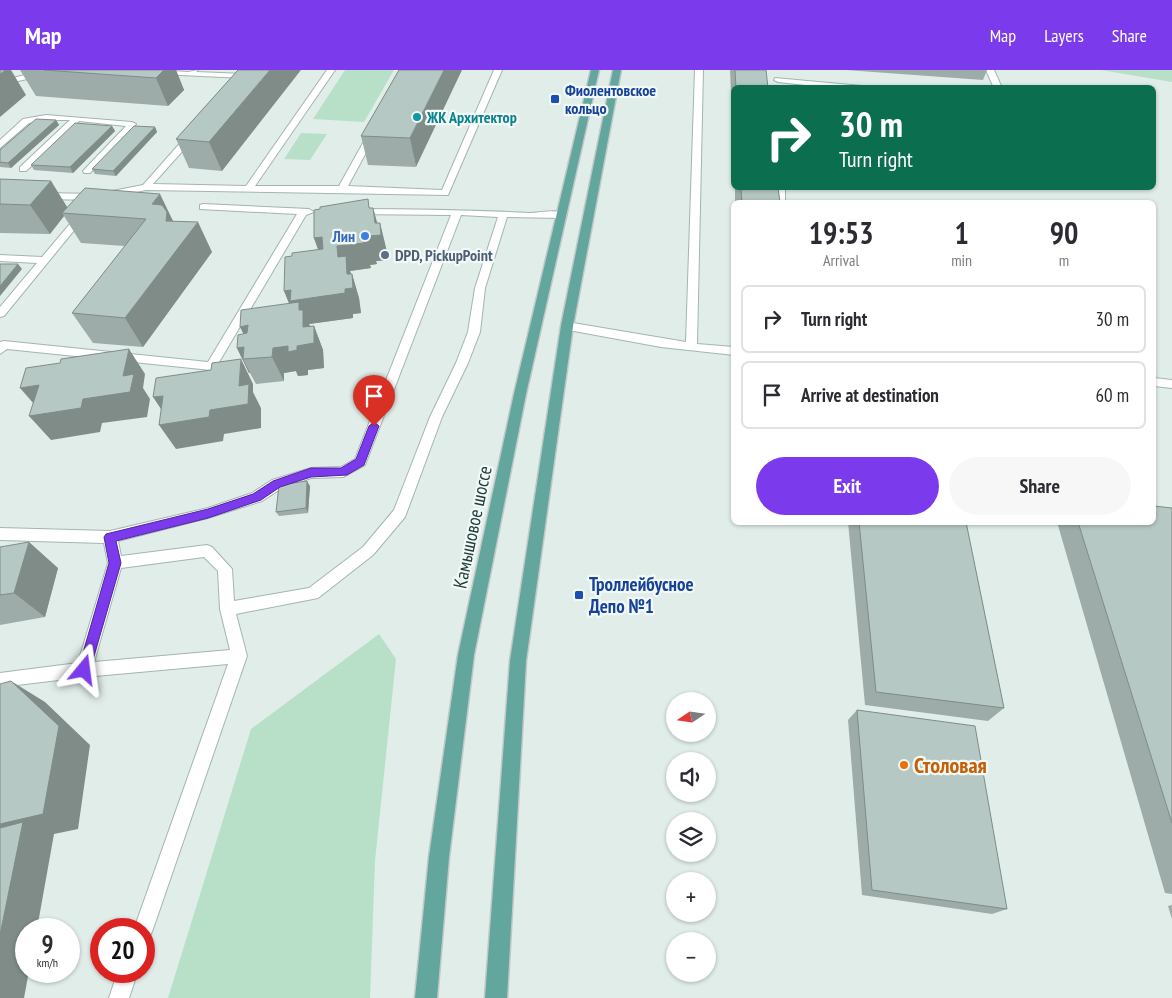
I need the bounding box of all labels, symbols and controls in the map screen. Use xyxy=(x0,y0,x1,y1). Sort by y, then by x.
text: Map xyxy=(25,20,62,51)
text: Map xyxy=(990,24,1016,47)
text: Layers xyxy=(1044,24,1084,47)
text: Share xyxy=(1112,24,1147,47)
place label: Фиолентовское кольцо xyxy=(565,80,656,118)
marker: Фиолентовское кольцо xyxy=(549,93,561,105)
text: 30 m xyxy=(839,101,903,147)
icon: right xyxy=(756,105,821,170)
place label: ЖК Архитектор xyxy=(426,107,517,127)
marker: ЖК Архитектор xyxy=(411,111,423,123)
text: Turn right xyxy=(839,145,913,173)
text: 19:53 xyxy=(809,213,874,252)
text: 1 xyxy=(954,213,969,252)
text: 90 xyxy=(1050,213,1078,252)
place label: Лин xyxy=(331,226,355,246)
marker: Лин xyxy=(359,230,371,242)
place label: DPD, PickupPoint xyxy=(395,245,493,265)
marker: DPD, PickupPoint xyxy=(379,249,391,261)
text: Arrival xyxy=(823,250,859,270)
text: min xyxy=(951,250,972,270)
text: m xyxy=(1059,250,1069,270)
icon: right xyxy=(758,305,786,333)
text: Turn right xyxy=(801,307,867,331)
text: 30 m xyxy=(1096,307,1129,331)
pin xyxy=(353,375,395,426)
icon: arrive xyxy=(758,381,786,409)
icon: arrive xyxy=(360,382,388,410)
text: Arrive at destination xyxy=(801,383,939,407)
text: 60 m xyxy=(1096,383,1129,407)
button: Exit xyxy=(756,457,939,515)
button: Share xyxy=(949,457,1131,515)
street label: Камышовое шоссе xyxy=(447,463,497,590)
place label: Троллейбусное Депо №1 xyxy=(589,572,694,618)
marker: Троллейбусное Депо №1 xyxy=(573,589,585,601)
position arrow xyxy=(57,643,109,695)
north arrow xyxy=(666,692,716,742)
map controls xyxy=(666,692,716,982)
place label: Столовая xyxy=(914,751,987,779)
button: sound xyxy=(666,752,716,802)
marker: Столовая xyxy=(898,759,910,771)
button: layers xyxy=(666,812,716,862)
button: + xyxy=(666,872,716,922)
speed limit sign: 20 xyxy=(90,918,155,983)
text: 9 xyxy=(42,928,53,960)
button: − xyxy=(666,932,716,982)
text: km/h xyxy=(37,955,58,970)

